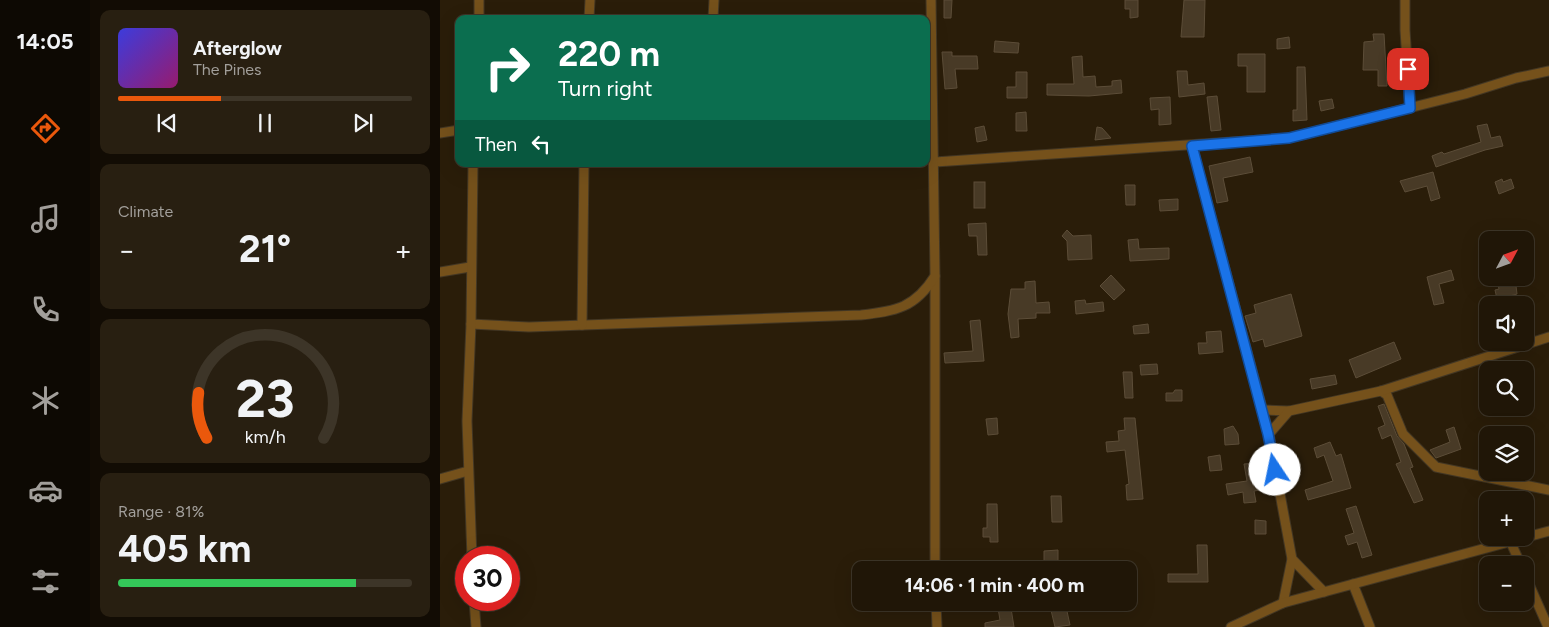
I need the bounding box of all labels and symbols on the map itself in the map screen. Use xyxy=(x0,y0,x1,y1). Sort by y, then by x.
pin xyxy=(1387,48,1429,90)
north arrow xyxy=(1479,231,1534,286)
position arrow xyxy=(1248,443,1300,495)
speed limit sign: 30 xyxy=(455,546,520,611)

